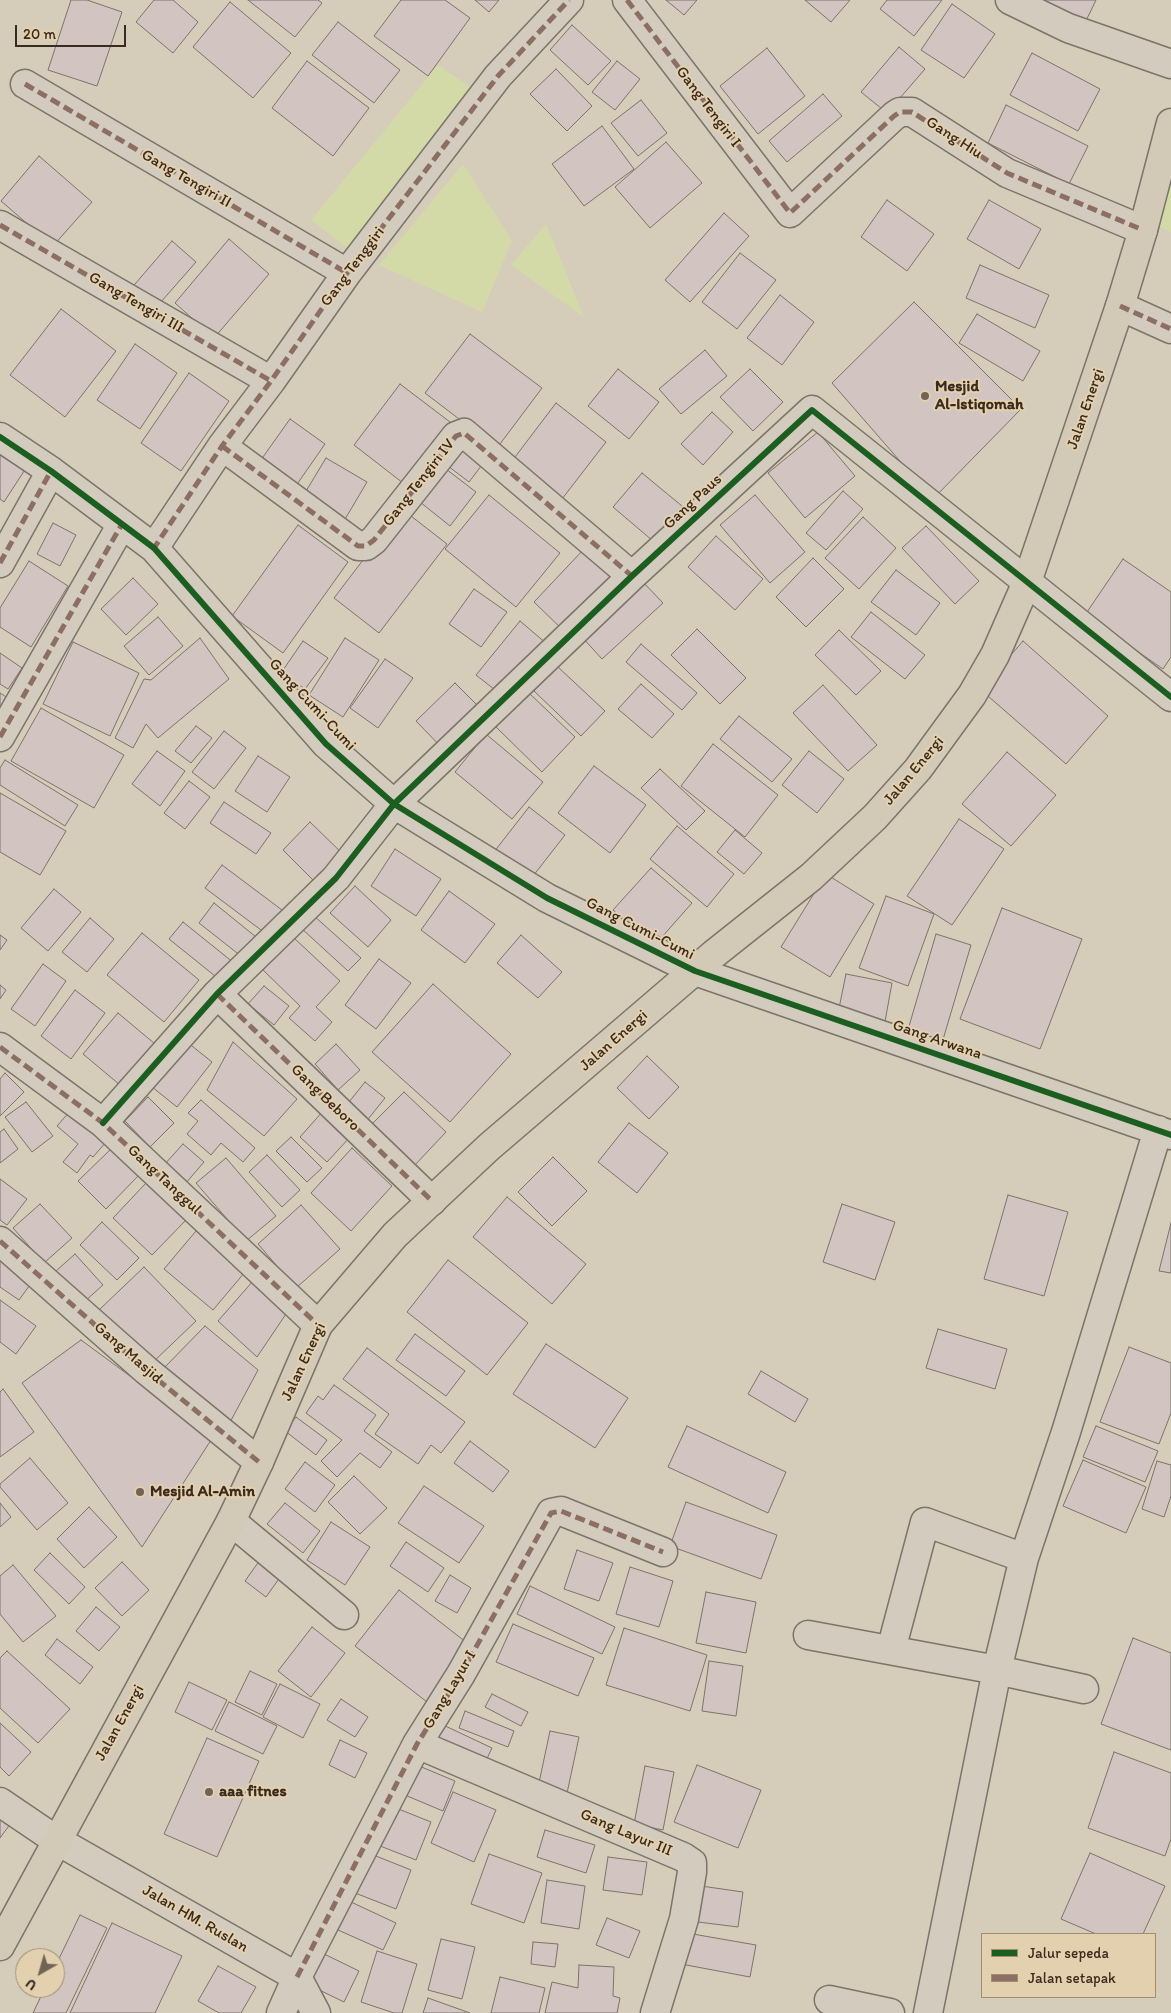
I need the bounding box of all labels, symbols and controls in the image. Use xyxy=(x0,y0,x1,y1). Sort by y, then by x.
scale bar xyxy=(18,15,129,47)
text: 20 m xyxy=(23,25,56,43)
street label: Gang Tengiri I xyxy=(671,63,745,151)
street label: Gang Hiu xyxy=(922,113,986,163)
street label: Gang Tengiri II xyxy=(138,146,234,212)
street label: Gang Tenggiri xyxy=(317,223,389,311)
street label: Gang Tengiri III xyxy=(85,268,187,338)
street label: Jalan Energi xyxy=(1063,366,1109,452)
place label: Mesjid Al-Istiqomah xyxy=(935,377,1024,415)
marker: Mesjid Al-Istiqomah xyxy=(919,390,931,402)
street label: Gang Tengiri IV xyxy=(379,435,459,531)
street label: Gang Paus xyxy=(660,470,726,534)
street label: Gang Cumi-Cumi xyxy=(264,655,360,755)
street label: Jalan Energi xyxy=(880,733,948,809)
street label: Gang Cumi-Cumi xyxy=(583,893,697,965)
street label: Jalan Energi xyxy=(576,1006,652,1076)
street label: Gang Arwana xyxy=(890,1016,984,1064)
street label: Gang Beboro xyxy=(286,1060,364,1136)
street label: Gang Tanggul xyxy=(123,1141,205,1219)
street label: Gang Masjid xyxy=(90,1318,166,1388)
street label: Jalan Energi xyxy=(278,1320,330,1404)
place label: Mesjid Al-Amin xyxy=(150,1482,255,1502)
marker: Mesjid Al-Amin xyxy=(134,1486,146,1498)
street label: Gang Layur I xyxy=(419,1647,481,1733)
street label: Jalan Energi xyxy=(91,1682,149,1764)
place label: aaa fitnes xyxy=(219,1782,287,1802)
marker: aaa fitnes xyxy=(203,1786,215,1798)
street label: Gang Layur III xyxy=(577,1805,675,1861)
street label: Jalan HM. Ruslan xyxy=(139,1881,251,1957)
legend xyxy=(981,1933,1156,1998)
text: Jalur sepeda xyxy=(1028,1944,1109,1962)
north arrow xyxy=(15,1948,65,1998)
text: Jalan setapak xyxy=(1028,1969,1116,1987)
text: U xyxy=(22,1975,40,1994)

